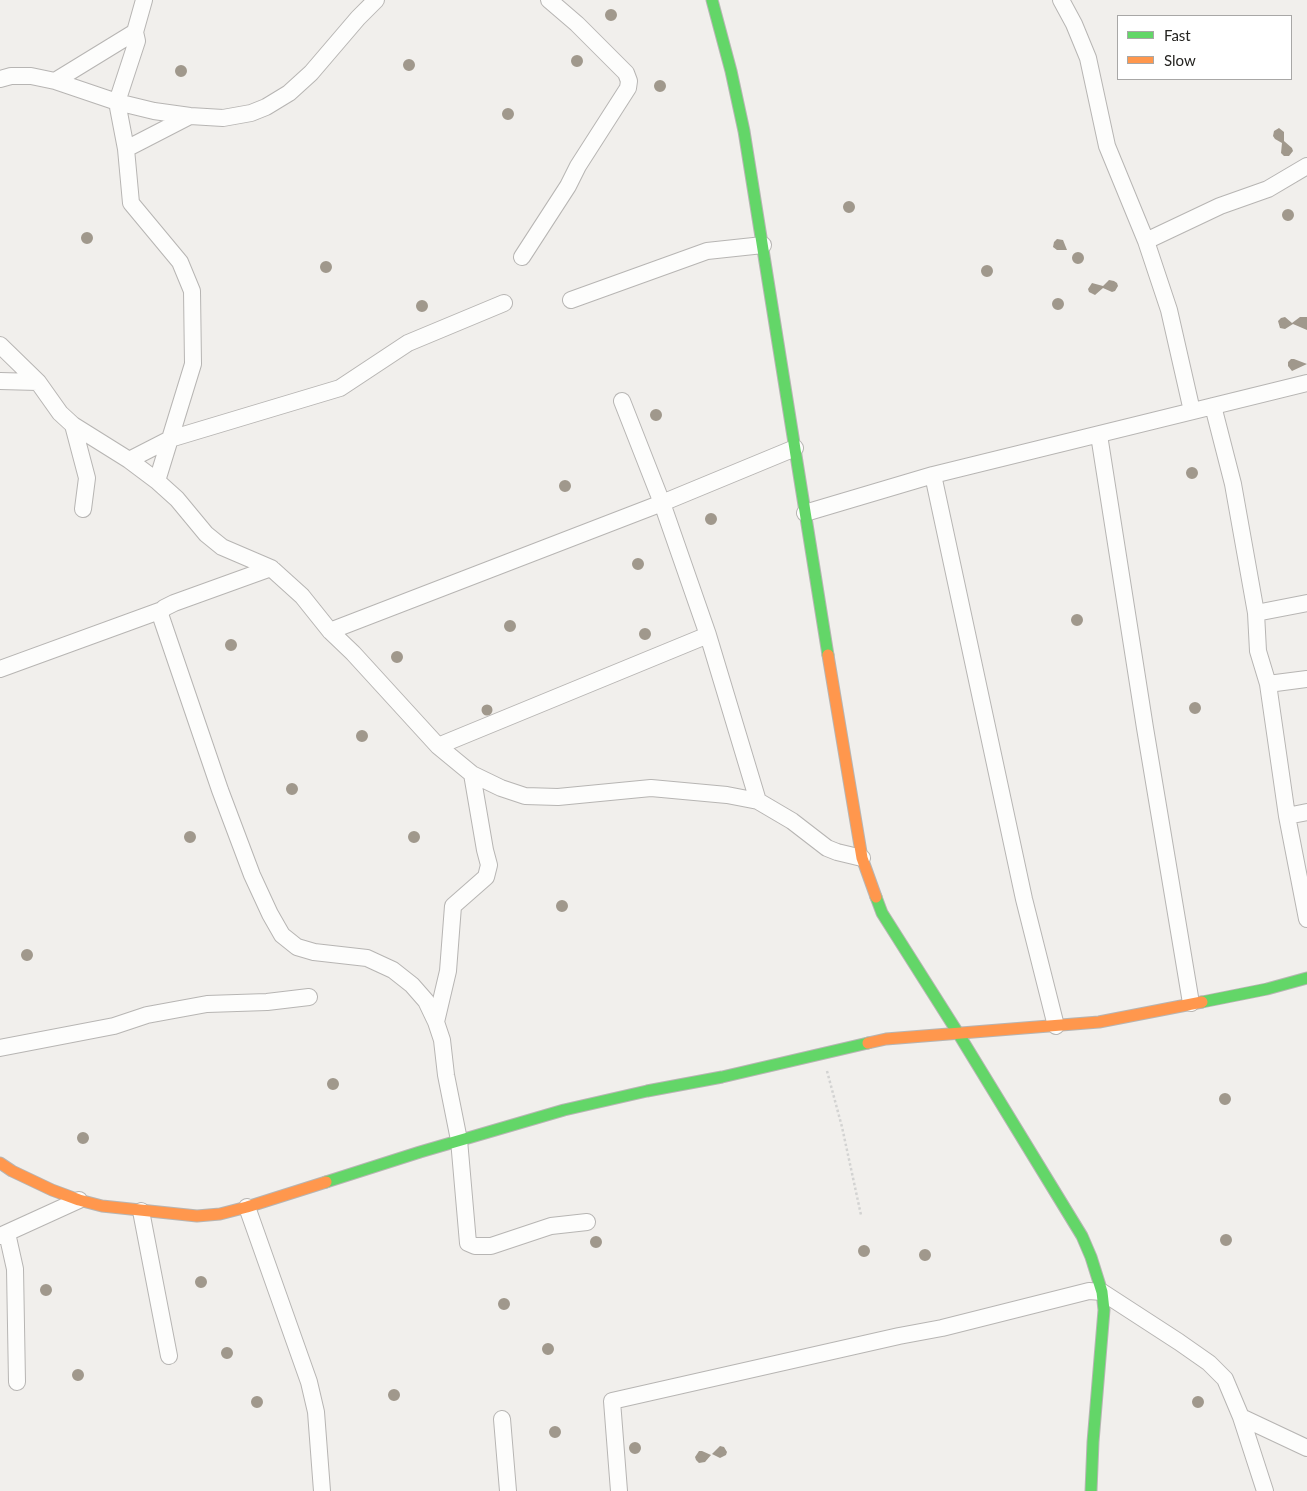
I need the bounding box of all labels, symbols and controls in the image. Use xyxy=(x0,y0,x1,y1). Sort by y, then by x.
legend xyxy=(1117,15,1292,80)
text: Fast xyxy=(1164,26,1191,44)
text: Slow xyxy=(1164,51,1196,69)

